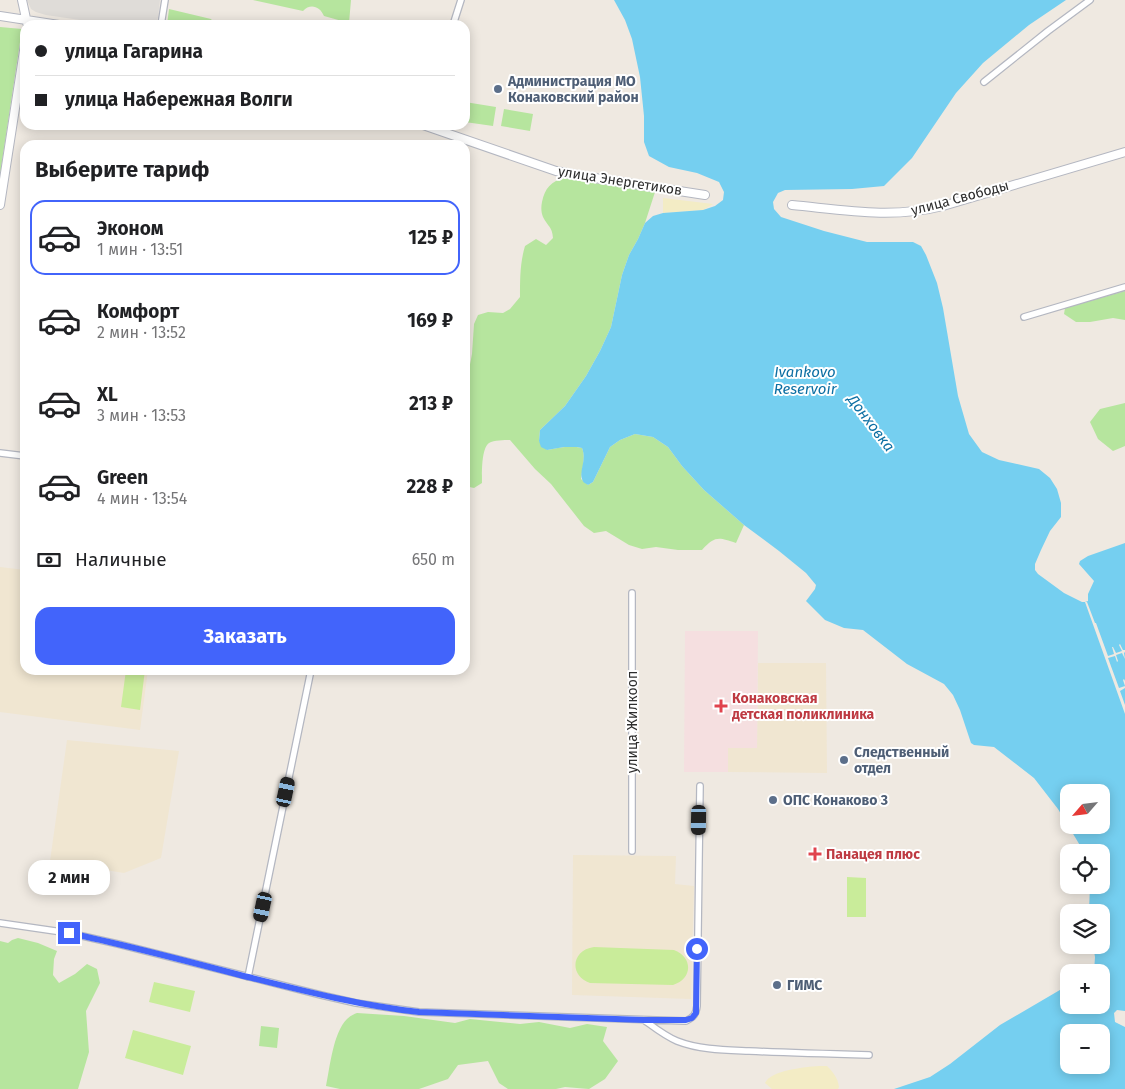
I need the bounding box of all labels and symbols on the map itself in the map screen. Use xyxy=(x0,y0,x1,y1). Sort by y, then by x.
place label: Администрация МО Конаковский район xyxy=(507,73,639,106)
marker: Администрация МО Конаковский район xyxy=(492,83,504,95)
street label: улица Энергетиков xyxy=(557,163,683,199)
street label: улица Свободы xyxy=(909,177,1011,219)
water label: Ivankovo Reservoir xyxy=(774,363,838,398)
water label: Донховка xyxy=(843,390,898,455)
street label: улица Жилкооп xyxy=(624,671,641,773)
place label: Конаковская детская поликлиника xyxy=(732,690,875,723)
marker: Конаковская детская поликлиника xyxy=(714,699,728,713)
place label: Следственный отдел xyxy=(854,744,949,777)
marker: Следственный отдел xyxy=(838,754,850,766)
car xyxy=(275,776,296,808)
north arrow xyxy=(1060,784,1110,834)
place label: ОПС Конаково 3 xyxy=(783,792,888,809)
marker: ОПС Конаково 3 xyxy=(767,794,779,806)
car xyxy=(691,805,706,835)
place label: Панацея плюс xyxy=(826,846,920,863)
marker: Панацея плюс xyxy=(808,847,822,861)
callout: 2 мин xyxy=(28,860,110,896)
car xyxy=(252,891,273,923)
route end xyxy=(58,922,80,944)
route start xyxy=(686,938,708,960)
place label: ГИМС xyxy=(787,977,822,994)
marker: ГИМС xyxy=(771,979,783,991)

